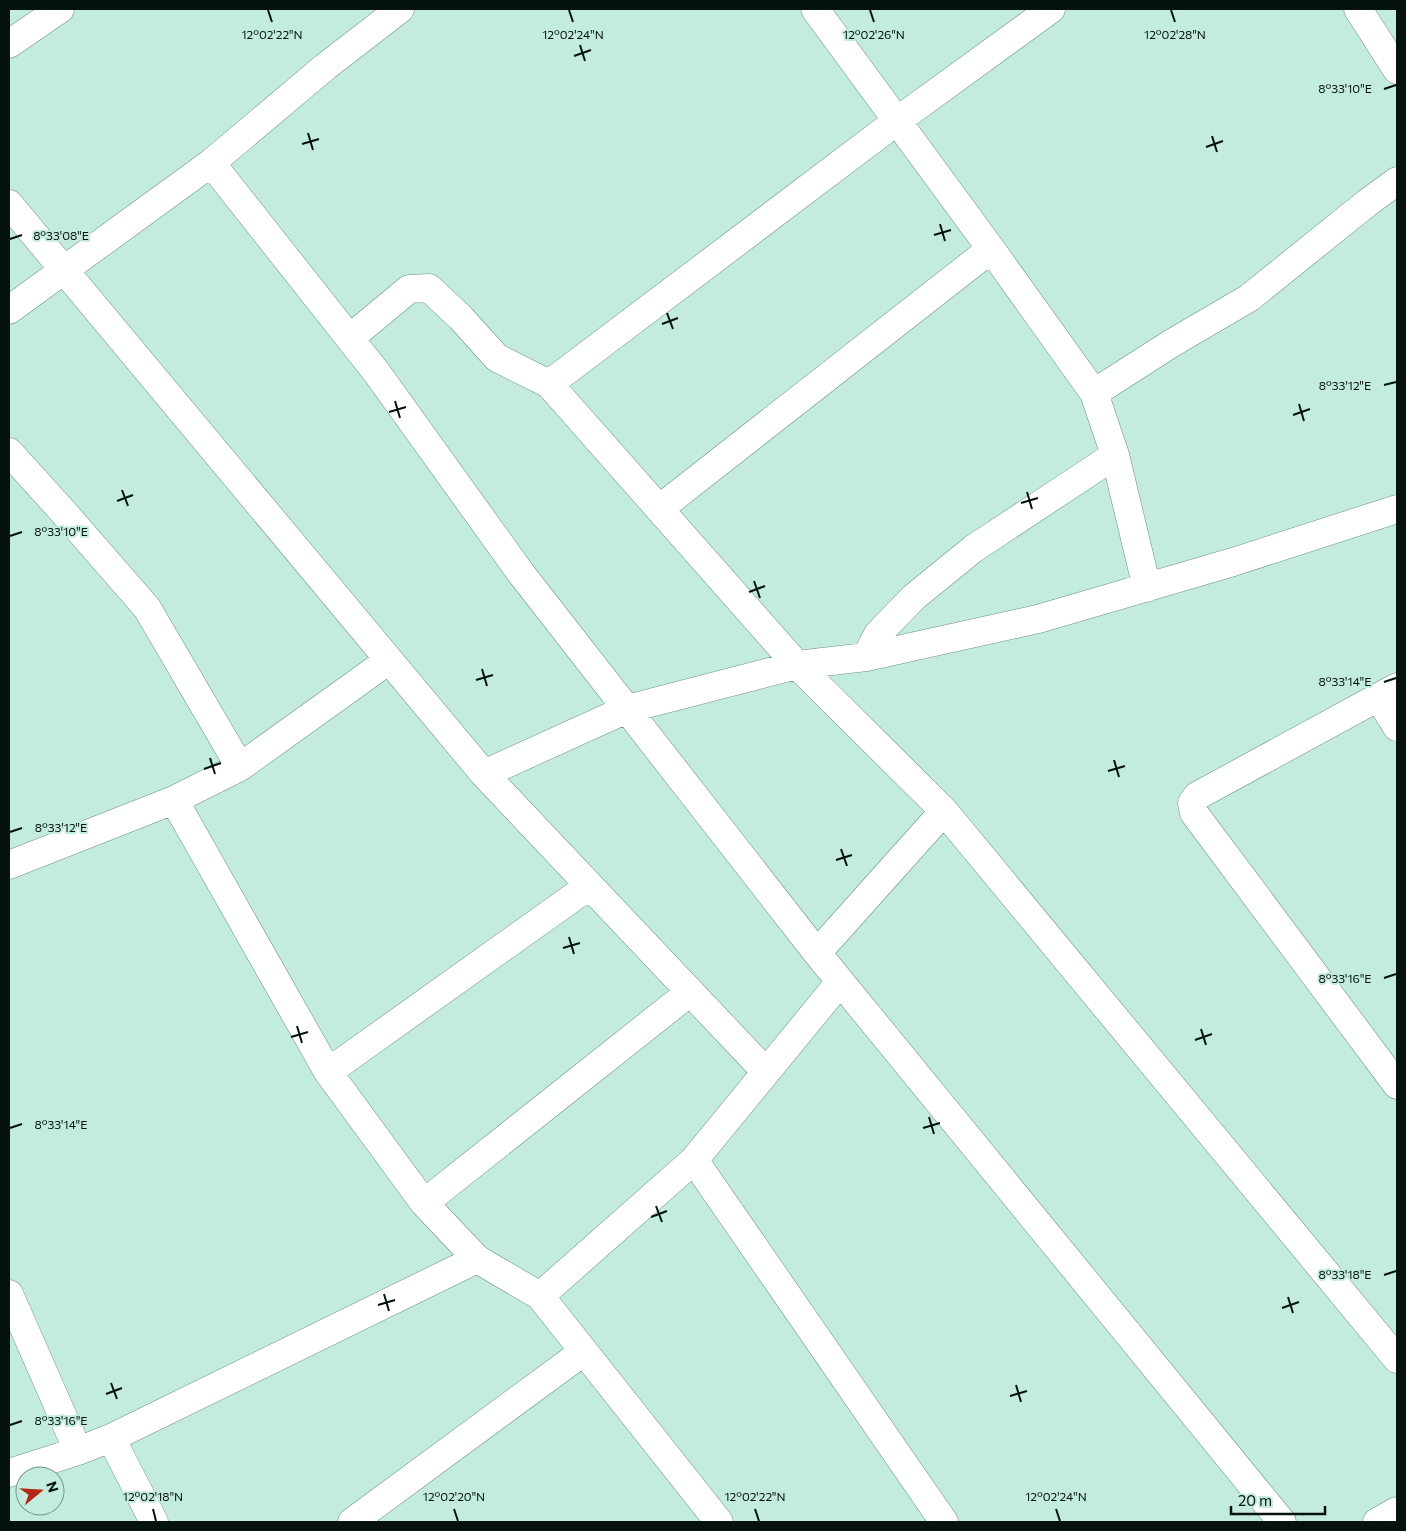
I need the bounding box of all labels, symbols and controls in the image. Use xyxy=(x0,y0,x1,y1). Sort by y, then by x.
text: 12°02'22"N xyxy=(241,27,303,41)
text: 12°02'24"N xyxy=(542,27,604,41)
text: 12°02'26"N xyxy=(843,27,905,41)
text: 12°02'28"N xyxy=(1144,27,1206,41)
text: 8°33'10"E xyxy=(1318,81,1372,95)
text: 8°33'08"E xyxy=(33,228,89,242)
text: 8°33'12"E xyxy=(1319,378,1371,392)
text: 8°33'10"E xyxy=(34,524,88,538)
text: 8°33'14"E xyxy=(1319,674,1371,688)
text: 8°33'12"E xyxy=(35,820,87,834)
text: 8°33'16"E xyxy=(1319,971,1371,985)
text: 8°33'14"E xyxy=(35,1117,87,1131)
text: 8°33'18"E xyxy=(1319,1267,1371,1281)
text: 8°33'16"E xyxy=(35,1413,87,1427)
north arrow xyxy=(15,1466,65,1516)
text: N xyxy=(43,1479,63,1494)
scale bar xyxy=(1231,1484,1325,1516)
text: 12°02'18"N xyxy=(123,1489,183,1503)
text: 12°02'20"N xyxy=(423,1489,485,1503)
text: 12°02'22"N xyxy=(724,1489,786,1503)
text: 12°02'24"N xyxy=(1025,1489,1087,1503)
text: 20 m xyxy=(1238,1491,1272,1509)

